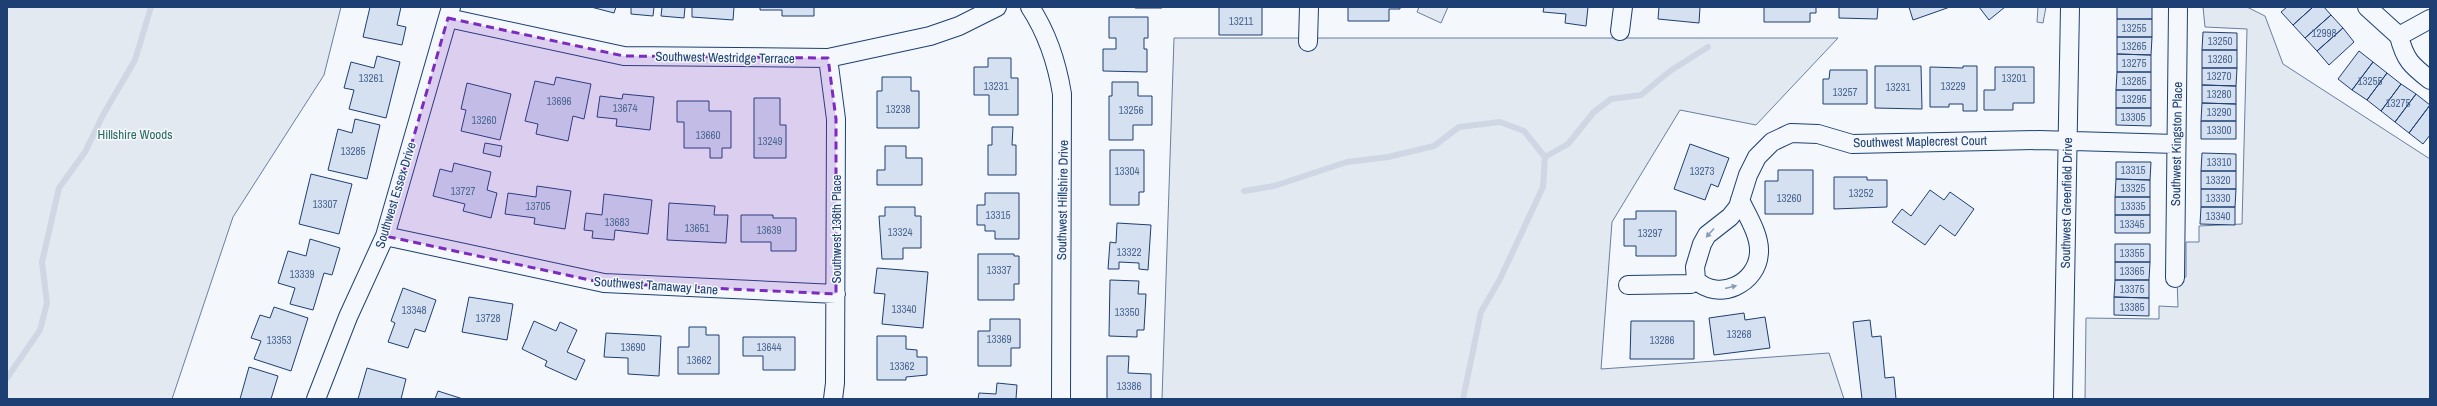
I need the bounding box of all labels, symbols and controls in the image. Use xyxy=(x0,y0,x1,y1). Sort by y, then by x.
house number: 13211 xyxy=(1229,14,1253,28)
house number: 13255 xyxy=(2121,21,2147,35)
house number: 12998 xyxy=(2311,26,2337,40)
house number: 13250 xyxy=(2207,34,2233,48)
house number: 13265 xyxy=(2121,39,2147,53)
street label: Southwest Westridge Terrace xyxy=(655,48,795,67)
house number: 13260 xyxy=(2207,52,2233,66)
house number: 13275 xyxy=(2121,56,2147,70)
house number: 13270 xyxy=(2206,69,2232,83)
house number: 13261 xyxy=(358,71,384,85)
house number: 13201 xyxy=(2001,71,2027,85)
house number: 13285 xyxy=(2121,74,2147,88)
house number: 13255 xyxy=(2357,74,2383,88)
house number: 13231 xyxy=(983,79,1009,93)
house number: 13229 xyxy=(1940,79,1966,93)
house number: 13231 xyxy=(1885,80,1911,94)
street label: Southwest Kingston Place xyxy=(2167,82,2186,206)
house number: 13257 xyxy=(1832,85,1858,99)
house number: 13280 xyxy=(2206,87,2232,101)
house number: 13295 xyxy=(2121,92,2147,106)
house number: 13696 xyxy=(546,94,572,108)
house number: 13275 xyxy=(2385,96,2411,110)
house number: 13674 xyxy=(612,101,638,115)
house number: 13238 xyxy=(885,102,911,116)
house number: 13256 xyxy=(1118,103,1144,117)
house number: 13290 xyxy=(2206,105,2232,119)
house number: 13305 xyxy=(2120,110,2146,124)
house number: 13260 xyxy=(471,113,497,127)
house number: 13300 xyxy=(2206,123,2232,137)
park label: Hillshire Woods xyxy=(97,126,173,143)
house number: 13660 xyxy=(695,128,721,142)
street label: Southwest Maplecrest Court xyxy=(1853,132,1987,151)
house number: 13249 xyxy=(757,134,783,148)
street label: Southwest Greenfield Drive xyxy=(2057,137,2076,269)
street label: Southwest Essex Drive xyxy=(371,140,420,250)
street label: Southwest Hillshire Drive xyxy=(1053,140,1072,260)
house number: 13285 xyxy=(340,144,366,158)
house number: 13310 xyxy=(2206,155,2232,169)
house number: 13315 xyxy=(2120,163,2146,177)
house number: 13304 xyxy=(1114,164,1140,178)
house number: 13273 xyxy=(1689,164,1715,178)
house number: 13320 xyxy=(2205,173,2231,187)
street label: Southwest 136th Place xyxy=(828,174,845,284)
house number: 13325 xyxy=(2120,181,2146,195)
house number: 13727 xyxy=(450,184,476,198)
house number: 13252 xyxy=(1848,186,1874,200)
house number: 13260 xyxy=(1776,191,1802,205)
house number: 13330 xyxy=(2205,191,2231,205)
house number: 13307 xyxy=(312,197,338,211)
house number: 13705 xyxy=(525,199,551,213)
house number: 13335 xyxy=(2120,199,2146,213)
house number: 13315 xyxy=(985,208,1011,222)
house number: 13340 xyxy=(2205,209,2231,223)
house number: 13683 xyxy=(604,215,630,229)
house number: 13345 xyxy=(2119,217,2145,231)
house number: 13651 xyxy=(684,221,710,235)
house number: 13639 xyxy=(756,223,782,237)
house number: 13324 xyxy=(887,225,913,239)
house number: 13297 xyxy=(1637,226,1663,240)
one-way arrow xyxy=(1705,228,1715,238)
house number: 13322 xyxy=(1116,245,1142,259)
house number: 13355 xyxy=(2119,246,2145,260)
house number: 13337 xyxy=(986,263,1012,277)
house number: 13365 xyxy=(2119,264,2145,278)
house number: 13339 xyxy=(289,267,315,281)
street label: Southwest Tamaway Lane xyxy=(593,273,719,298)
house number: 13375 xyxy=(2119,282,2145,296)
one-way arrow xyxy=(1725,284,1737,290)
house number: 13385 xyxy=(2119,300,2145,314)
house number: 13340 xyxy=(891,302,917,316)
house number: 13348 xyxy=(401,303,427,317)
house number: 13350 xyxy=(1114,305,1140,319)
house number: 13728 xyxy=(475,311,501,325)
house number: 13268 xyxy=(1726,327,1752,341)
house number: 13369 xyxy=(986,332,1012,346)
house number: 13353 xyxy=(266,333,292,347)
house number: 13286 xyxy=(1649,333,1675,347)
house number: 13690 xyxy=(620,340,646,354)
house number: 13644 xyxy=(756,340,782,354)
house number: 13662 xyxy=(686,353,712,367)
house number: 13362 xyxy=(889,359,915,373)
house number: 13386 xyxy=(1116,379,1142,393)

